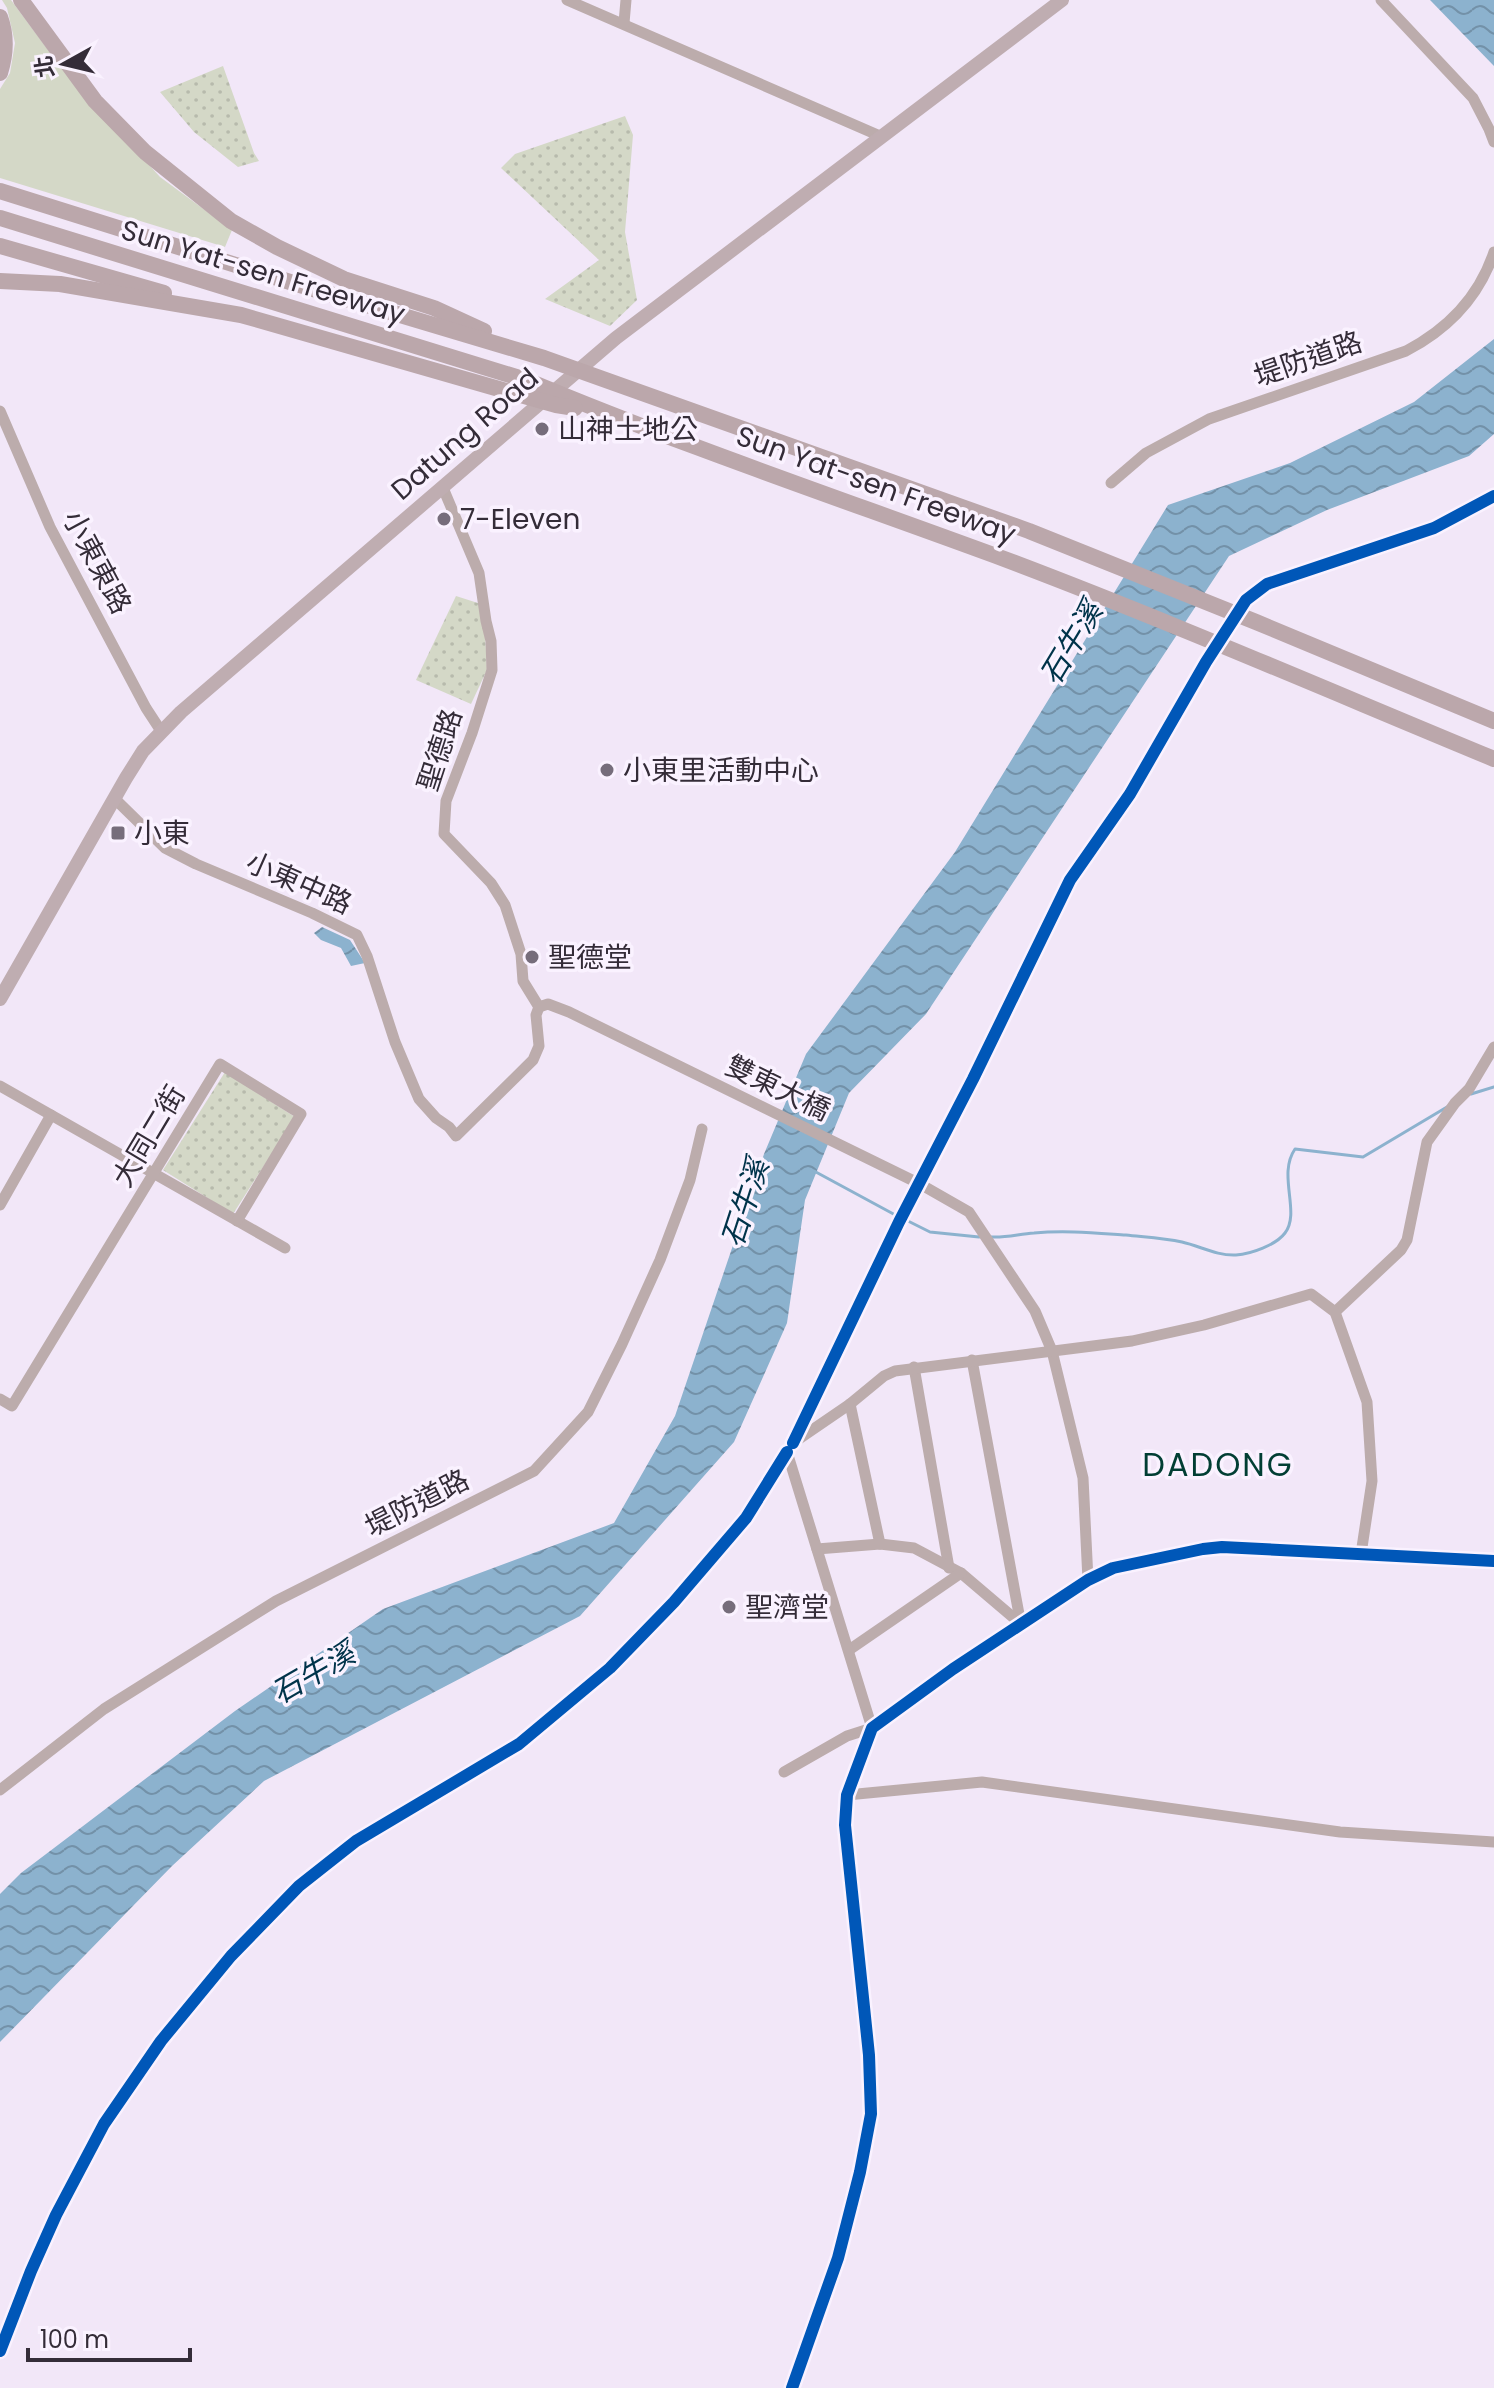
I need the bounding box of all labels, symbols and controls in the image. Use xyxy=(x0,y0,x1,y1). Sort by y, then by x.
north arrow xyxy=(24,24,104,104)
text: 北 xyxy=(28,54,62,80)
street label: Sun Yat-sen Freeway xyxy=(116,210,410,334)
street label: 堤防道路 xyxy=(1249,322,1367,396)
street label: Datung Road xyxy=(383,359,547,509)
place label: 山神土地公 xyxy=(558,410,698,449)
street label: Sun Yat-sen Freeway xyxy=(731,416,1021,554)
marker: 山神土地公 xyxy=(533,420,551,438)
place label: 7-Eleven xyxy=(460,500,580,539)
street label: 小東東路 xyxy=(53,503,141,621)
marker: 7-Eleven xyxy=(435,510,453,528)
water label: 石牛溪 xyxy=(1029,590,1115,693)
street label: 聖德路 xyxy=(408,704,472,796)
place label: 小東里活動中心 xyxy=(623,751,819,790)
marker: 小東里活動中心 xyxy=(598,761,616,779)
place label: 小東 xyxy=(134,814,190,853)
marker: 小東 xyxy=(109,824,127,842)
street label: 小東中路 xyxy=(240,842,358,924)
place label: 聖德堂 xyxy=(548,938,632,977)
marker: 聖德堂 xyxy=(523,948,541,966)
street label: 雙東大橋 xyxy=(719,1046,837,1130)
street label: 大同二街 xyxy=(103,1078,195,1194)
water label: 石牛溪 xyxy=(711,1150,781,1252)
district label: DADONG xyxy=(1142,1442,1294,1487)
street label: 堤防道路 xyxy=(358,1460,476,1546)
place label: 聖濟堂 xyxy=(745,1588,829,1627)
marker: 聖濟堂 xyxy=(720,1598,738,1616)
water label: 石牛溪 xyxy=(263,1630,366,1714)
scale bar xyxy=(28,2312,190,2362)
text: 100 m xyxy=(40,2323,109,2356)

